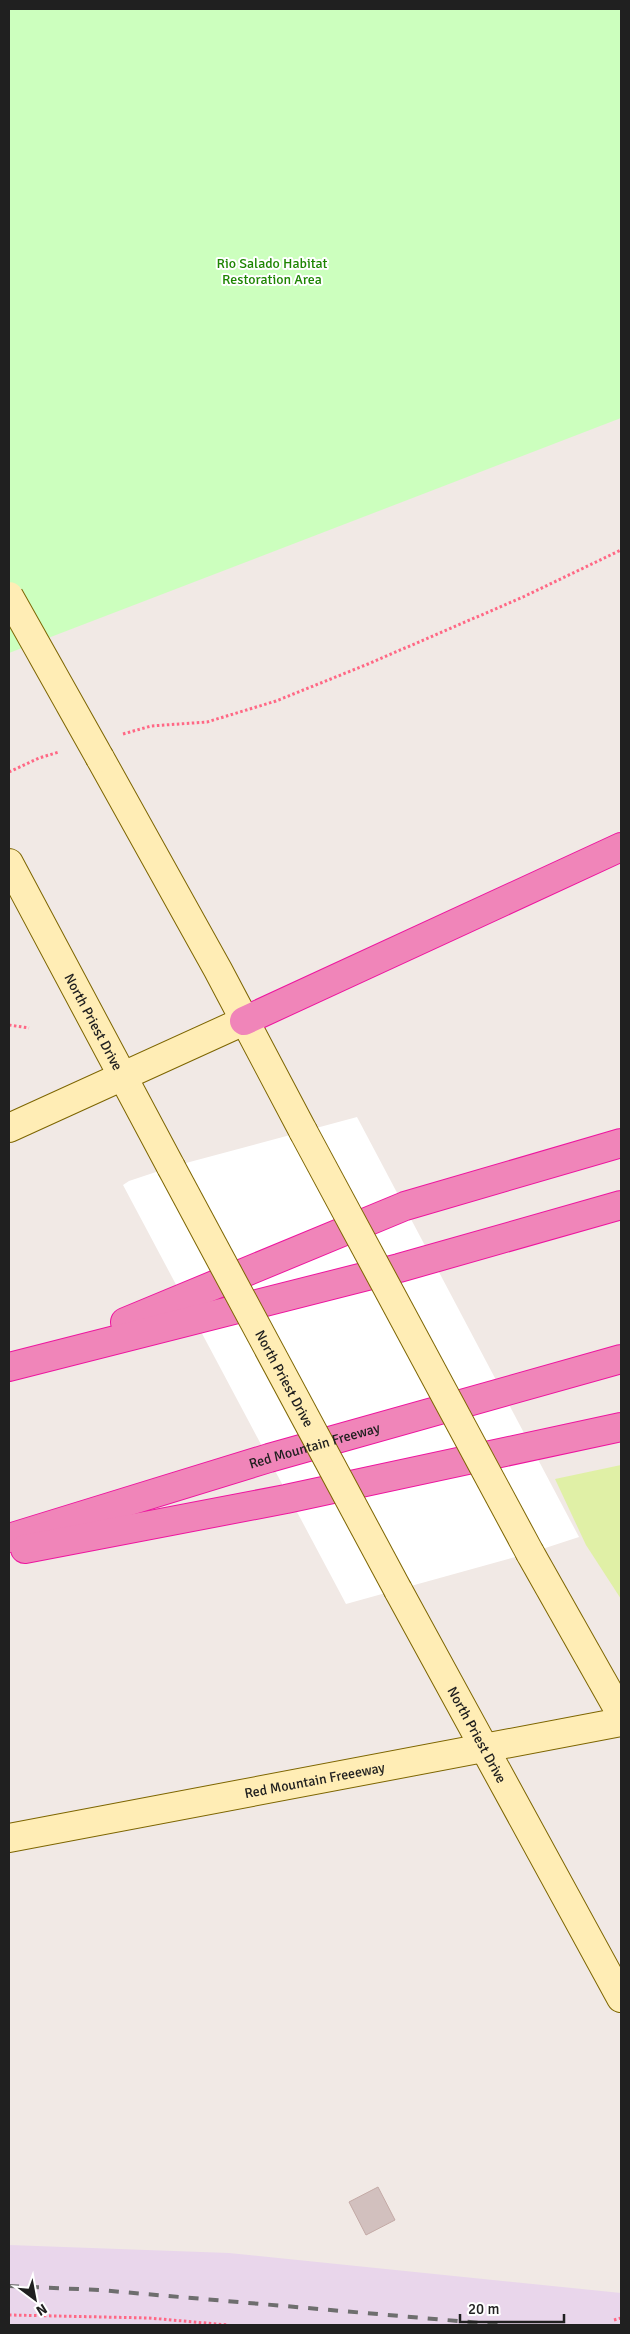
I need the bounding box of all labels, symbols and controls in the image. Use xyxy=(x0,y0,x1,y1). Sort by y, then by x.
park label: Rio Salado Habitat Restoration Area xyxy=(217,255,327,288)
street label: North Priest Drive xyxy=(61,971,126,1073)
street label: North Priest Drive xyxy=(252,1327,317,1430)
street label: Red Mountain Freeway xyxy=(247,1419,382,1472)
street label: North Priest Drive xyxy=(444,1684,510,1786)
street label: Red Mountain Freeeway xyxy=(243,1758,387,1802)
north arrow xyxy=(10,2274,60,2324)
scale bar xyxy=(460,2292,564,2324)
text: N xyxy=(33,2300,50,2319)
text: 20 m xyxy=(468,2300,499,2318)

